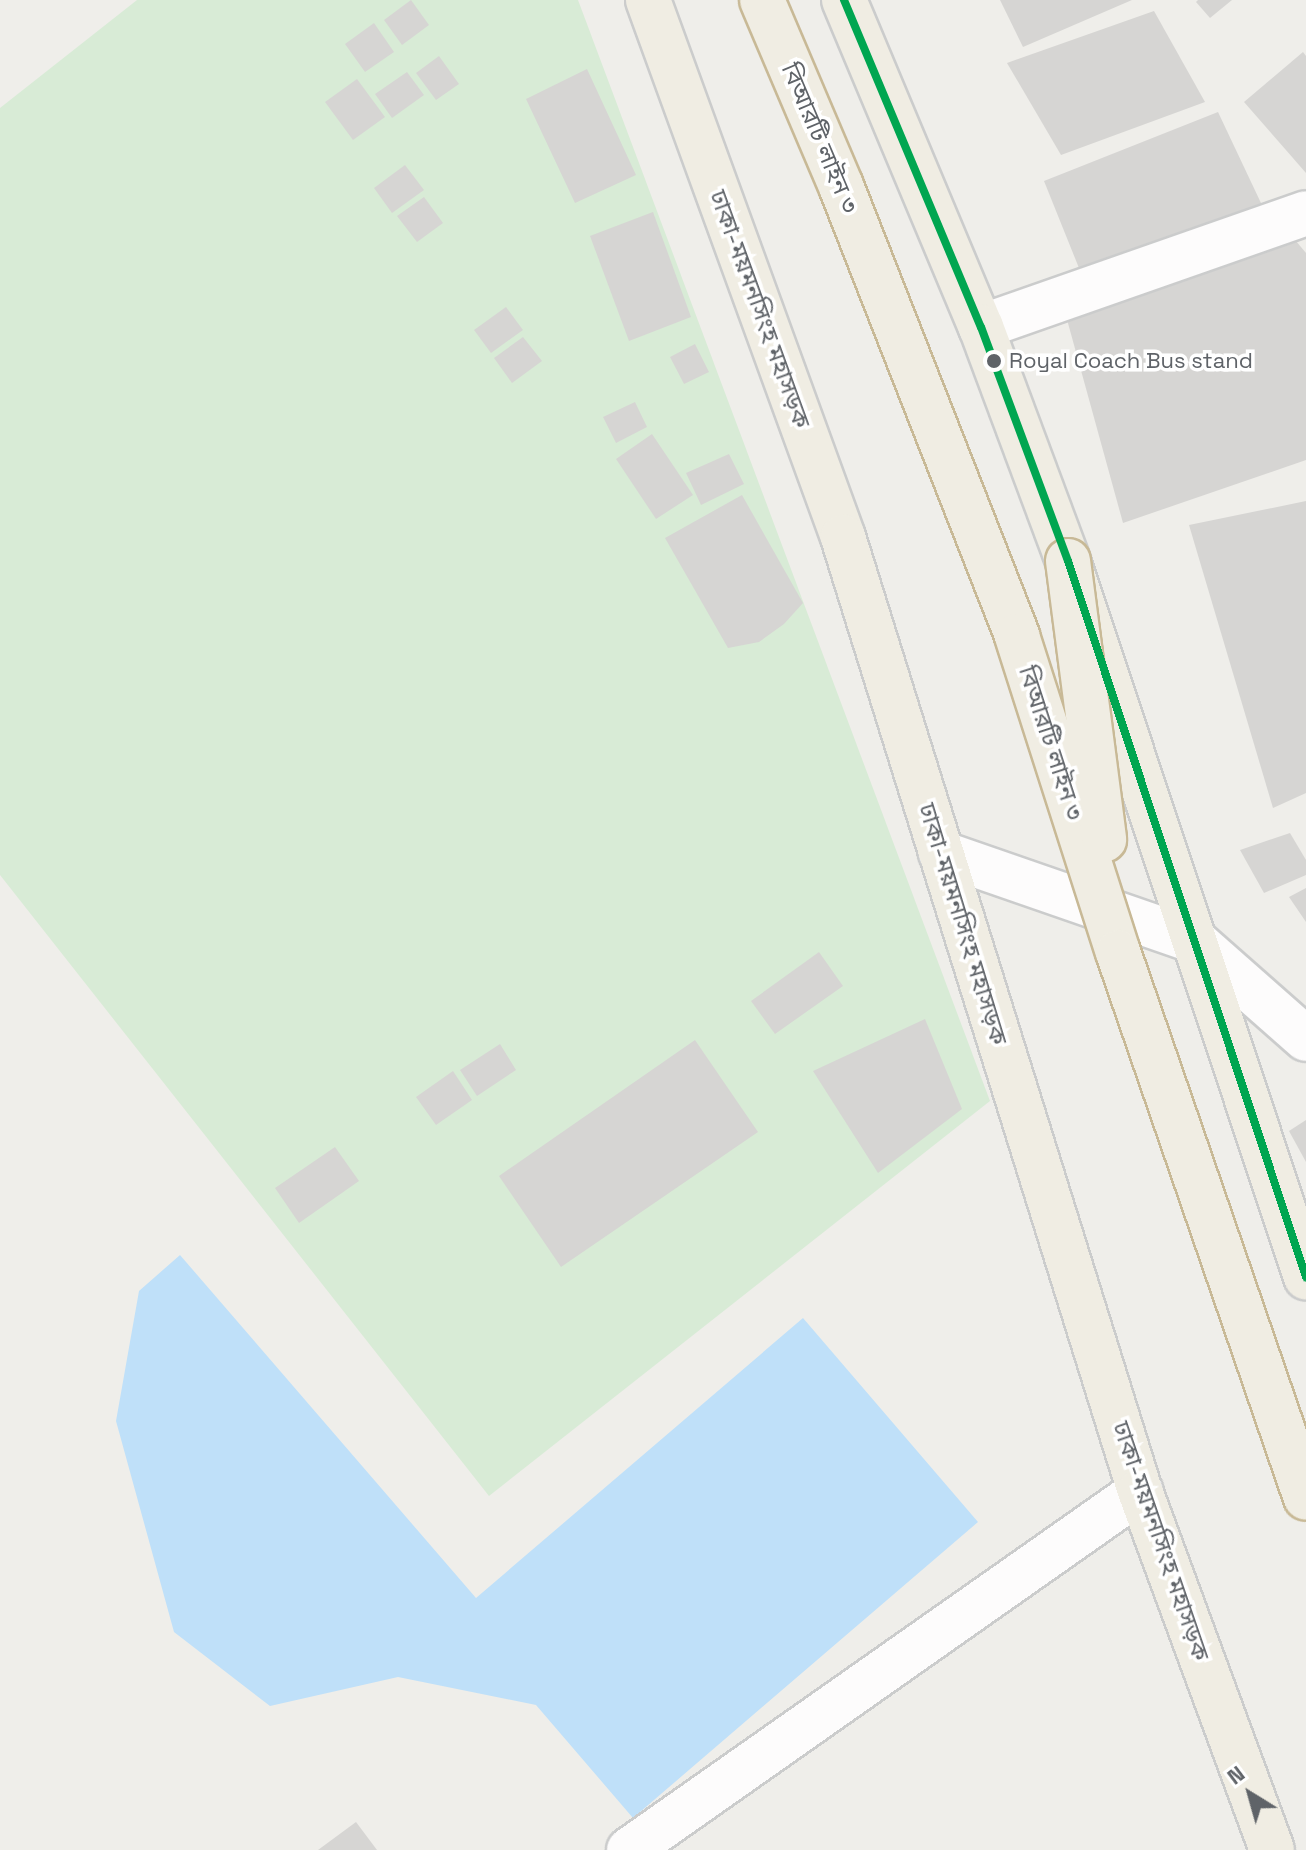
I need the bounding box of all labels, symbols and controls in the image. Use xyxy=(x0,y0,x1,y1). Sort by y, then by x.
street label: বিআরটি লাইন ৩ xyxy=(775,59,865,217)
street label: ঢাকা-ময়মনসিংহ মহাসড়ক xyxy=(704,186,816,432)
place label: Royal Coach Bus stand xyxy=(1009,348,1253,374)
marker: Royal Coach Bus stand xyxy=(986,353,1002,369)
street label: বিআরটি লাইন ৩ xyxy=(1013,662,1089,824)
street label: ঢাকা-ময়মনসিংহ মহাসড়ক xyxy=(913,800,1013,1048)
street label: ঢাকা-ময়মনসিংহ মহাসড়ক xyxy=(1106,1418,1216,1664)
north arrow xyxy=(1210,1754,1290,1834)
text: N xyxy=(1221,1759,1250,1790)

